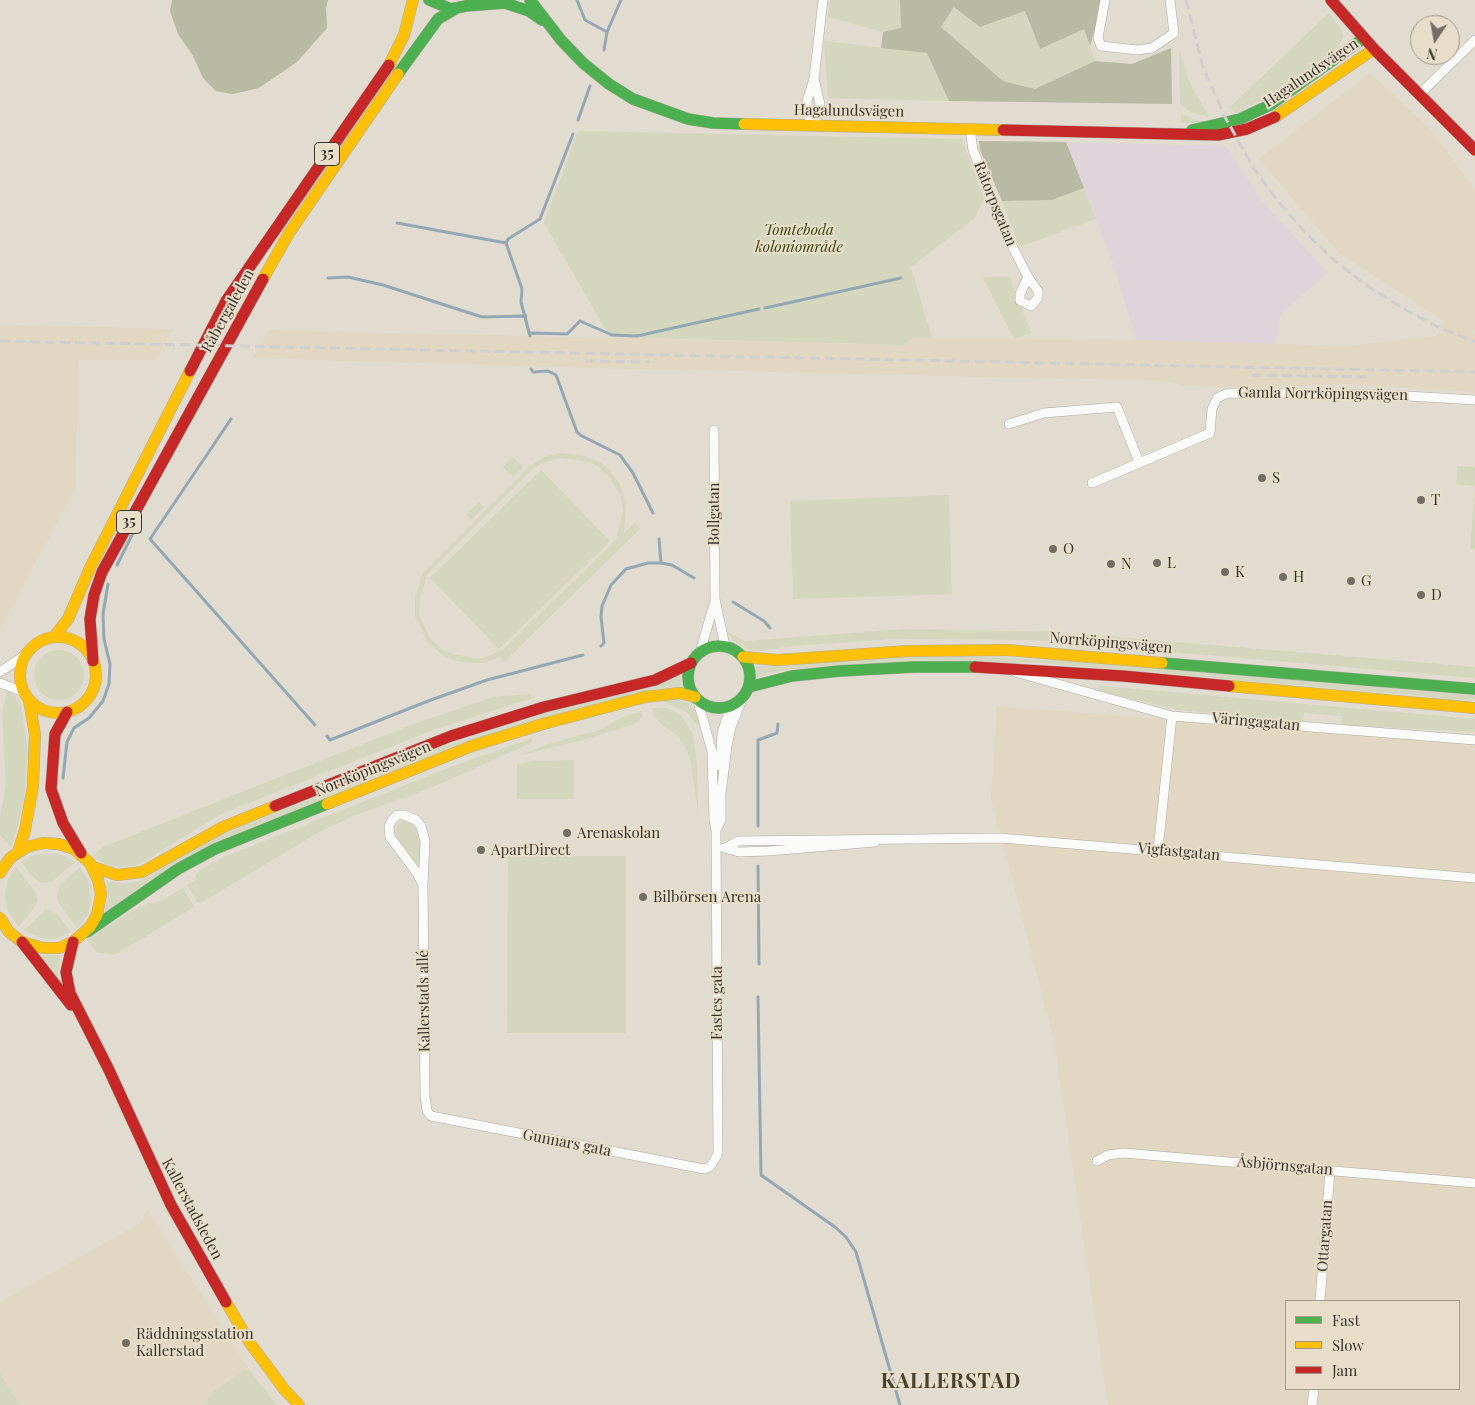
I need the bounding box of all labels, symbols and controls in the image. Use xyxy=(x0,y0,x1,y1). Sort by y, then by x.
north arrow xyxy=(1410,15,1460,65)
street label: Hagalundsvägen xyxy=(1260,35,1362,111)
text: N xyxy=(1425,44,1439,65)
street label: Hagalundsvägen xyxy=(794,101,904,121)
road number: 35 xyxy=(314,142,340,166)
street label: Råtorpsgatan xyxy=(970,159,1020,249)
park label: Tomteboda koloniområde xyxy=(755,221,843,256)
street label: Råbergaleden xyxy=(198,266,258,356)
street label: Gamla Norrköpingsvägen xyxy=(1238,384,1408,404)
place label: S xyxy=(1272,469,1280,487)
marker: S xyxy=(1256,472,1268,484)
street label: Bollgatan xyxy=(705,483,723,545)
place label: T xyxy=(1431,491,1440,509)
marker: T xyxy=(1415,494,1427,506)
road number: 35 xyxy=(116,511,142,534)
place label: O xyxy=(1063,540,1074,558)
marker: O xyxy=(1047,543,1059,555)
place label: L xyxy=(1167,554,1176,572)
place label: N xyxy=(1121,555,1132,573)
marker: L xyxy=(1151,557,1163,569)
marker: N xyxy=(1105,558,1117,570)
place label: K xyxy=(1235,563,1245,581)
marker: K xyxy=(1219,566,1231,578)
place label: H xyxy=(1293,568,1304,586)
marker: H xyxy=(1277,571,1289,583)
place label: G xyxy=(1361,572,1372,590)
marker: G xyxy=(1345,575,1357,587)
place label: D xyxy=(1431,586,1442,604)
marker: D xyxy=(1415,589,1427,601)
street label: Norrköpingsvägen xyxy=(1049,629,1173,657)
street label: Väringagatan xyxy=(1211,709,1301,735)
street label: Norrköpingsvägen xyxy=(313,738,433,800)
place label: Arenaskolan xyxy=(577,824,660,842)
marker: Arenaskolan xyxy=(561,827,573,839)
street label: Vigfastgatan xyxy=(1137,839,1221,865)
place label: ApartDirect xyxy=(491,841,570,859)
marker: ApartDirect xyxy=(475,844,487,856)
place label: Bilbörsen Arena xyxy=(653,888,761,906)
marker: Bilbörsen Arena xyxy=(637,891,649,903)
street label: Kallerstads allé xyxy=(414,950,434,1052)
street label: Fastes gata xyxy=(708,966,726,1040)
street label: Gunnars gata xyxy=(521,1126,613,1160)
street label: Åsbjörnsgatan xyxy=(1236,1153,1334,1179)
street label: Kallerstadsleden xyxy=(158,1155,226,1263)
street label: Ottargatan xyxy=(1314,1199,1336,1273)
legend xyxy=(1285,1300,1460,1390)
text: Fast xyxy=(1332,1310,1360,1330)
place label: Räddningsstation Kallerstad xyxy=(136,1325,254,1360)
text: Slow xyxy=(1332,1335,1364,1355)
marker: Räddningsstation Kallerstad xyxy=(120,1337,132,1349)
text: Jam xyxy=(1332,1360,1357,1380)
district label: KALLERSTAD xyxy=(879,1370,1023,1394)

